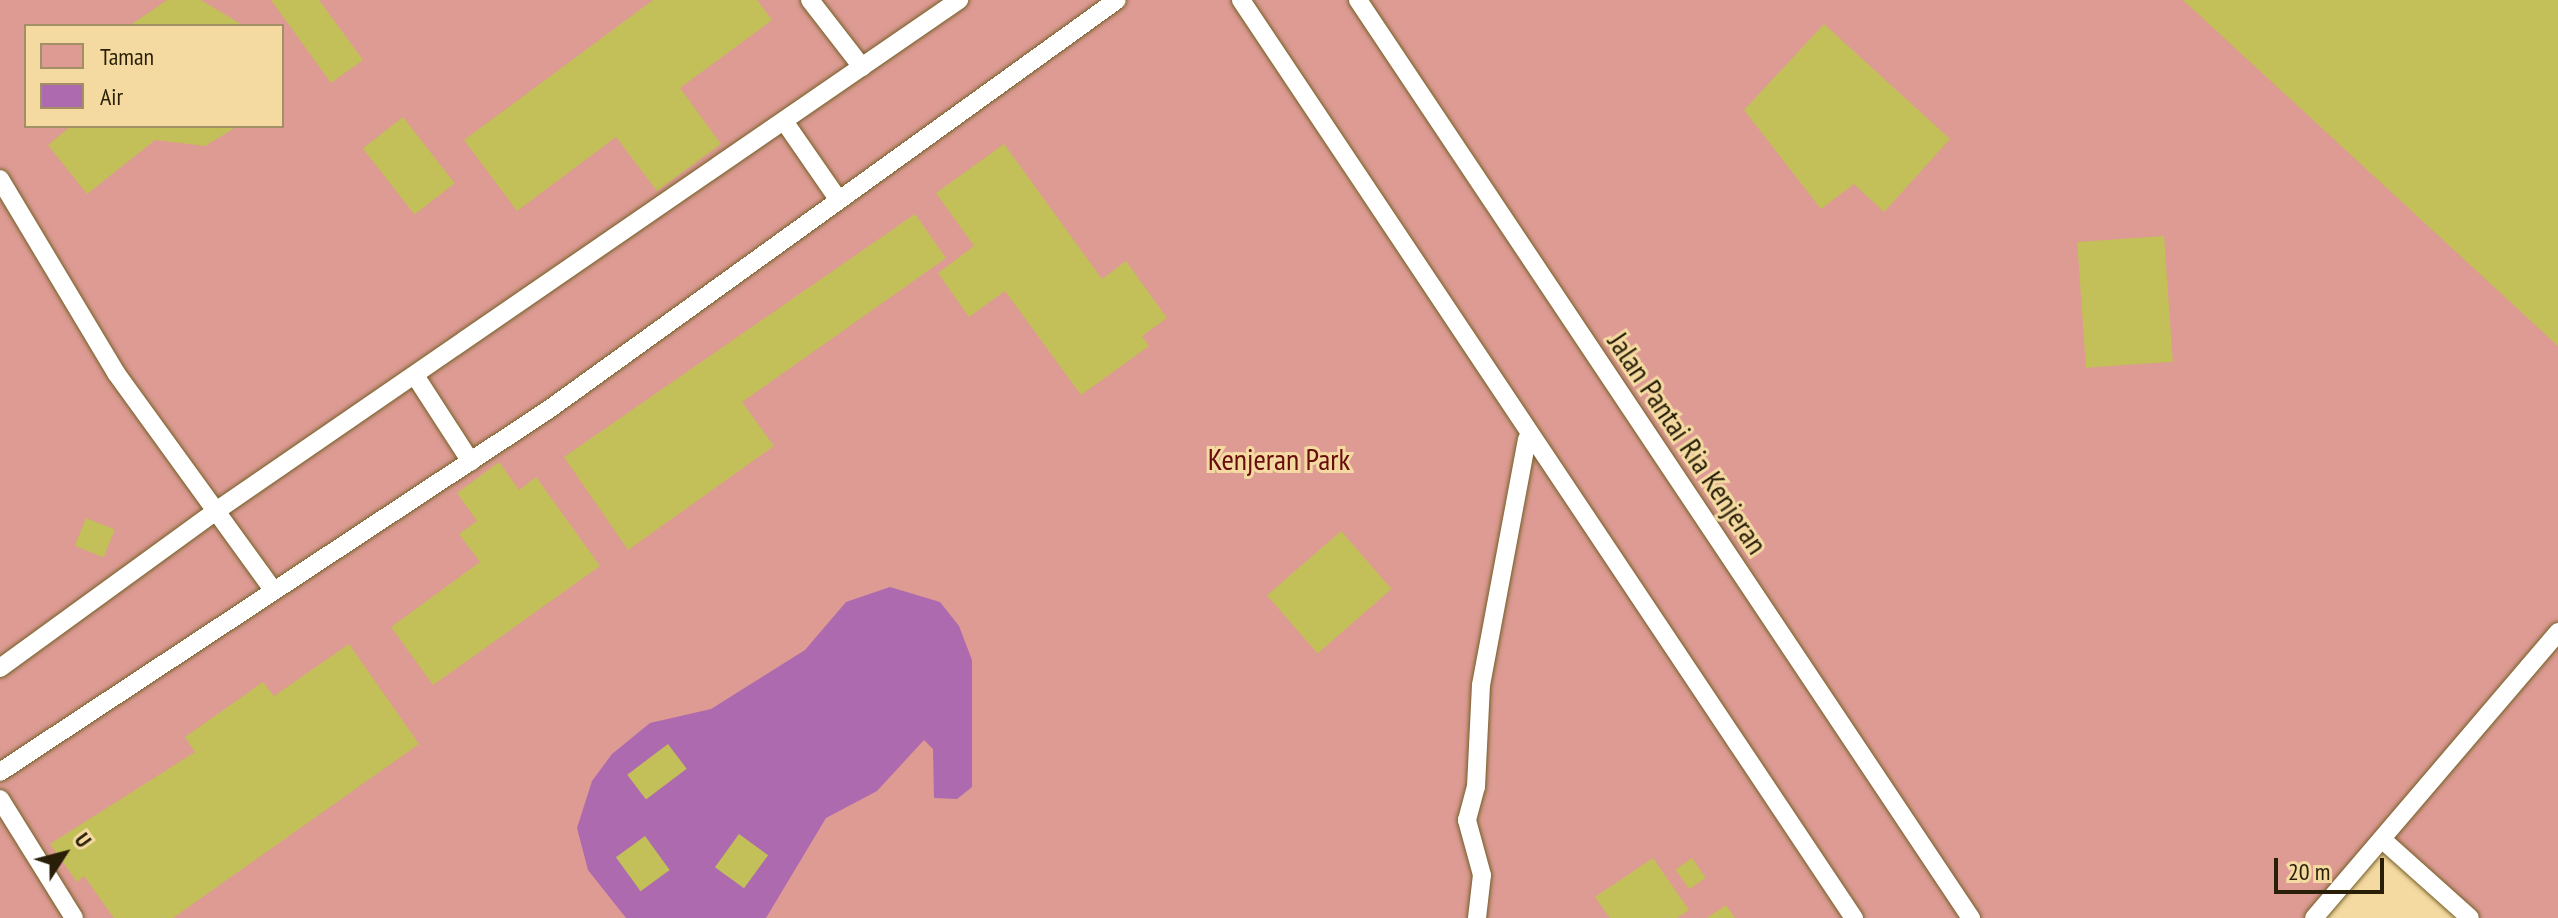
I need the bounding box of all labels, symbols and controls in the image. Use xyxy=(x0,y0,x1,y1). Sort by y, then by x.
legend xyxy=(24,24,284,128)
text: Taman xyxy=(100,41,154,72)
text: Air xyxy=(100,81,123,112)
street label: Jalan Pantai Ria Kenjeran xyxy=(1601,325,1775,561)
park label: Kenjeran Park xyxy=(1208,441,1350,477)
north arrow xyxy=(24,814,104,894)
text: U xyxy=(69,827,98,853)
scale bar xyxy=(2278,842,2388,892)
text: 20 m xyxy=(2288,856,2330,887)

